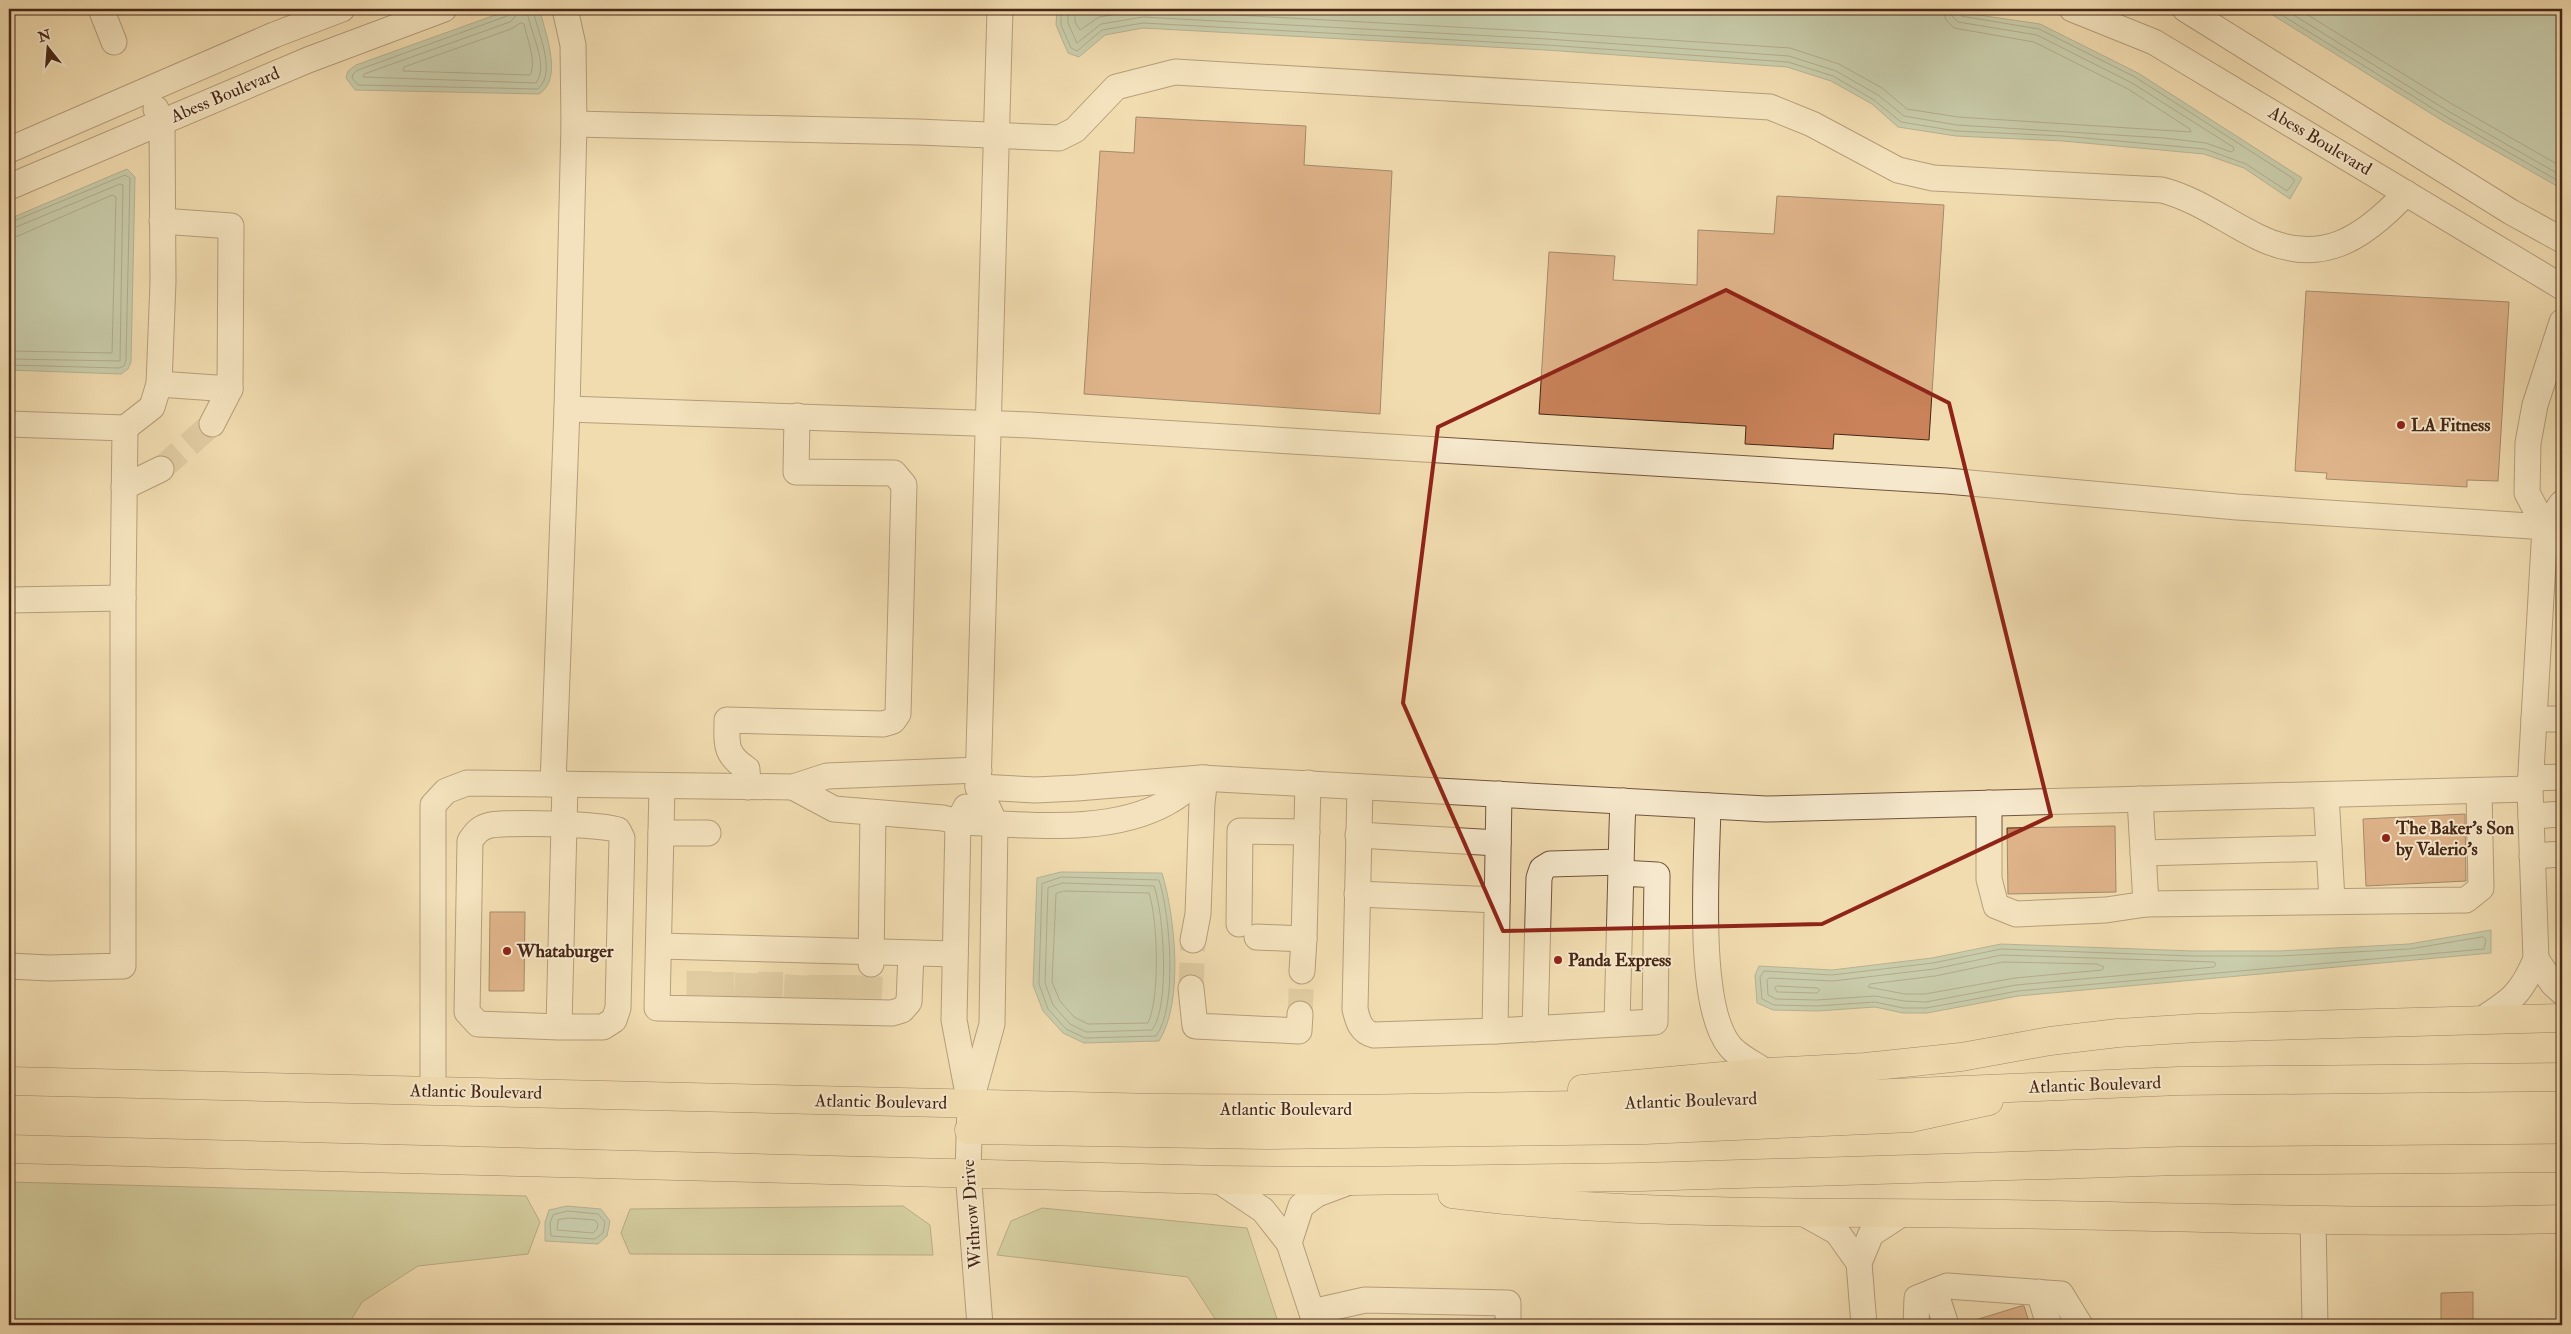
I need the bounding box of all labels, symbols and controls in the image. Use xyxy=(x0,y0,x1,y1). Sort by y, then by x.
north arrow xyxy=(22,22,72,72)
text: N xyxy=(35,26,53,46)
street label: Abess Boulevard xyxy=(166,62,283,129)
street label: Abess Boulevard xyxy=(2263,101,2376,181)
place label: LA Fitness xyxy=(2411,414,2490,437)
marker: LA Fitness xyxy=(2395,419,2407,431)
place label: The Baker's Son by Valerio's xyxy=(2395,817,2515,861)
marker: The Baker's Son by Valerio's xyxy=(2380,832,2392,844)
place label: Whataburger xyxy=(516,940,614,963)
marker: Whataburger xyxy=(501,945,513,957)
place label: Panda Express xyxy=(1568,949,1671,972)
marker: Panda Express xyxy=(1552,954,1564,966)
street label: Atlantic Boulevard xyxy=(2027,1071,2162,1099)
street label: Atlantic Boulevard xyxy=(409,1079,543,1105)
street label: Atlantic Boulevard xyxy=(1623,1087,1758,1115)
street label: Atlantic Boulevard xyxy=(814,1089,948,1115)
street label: Atlantic Boulevard xyxy=(1219,1098,1352,1121)
street label: Withrow Drive xyxy=(957,1158,987,1270)

